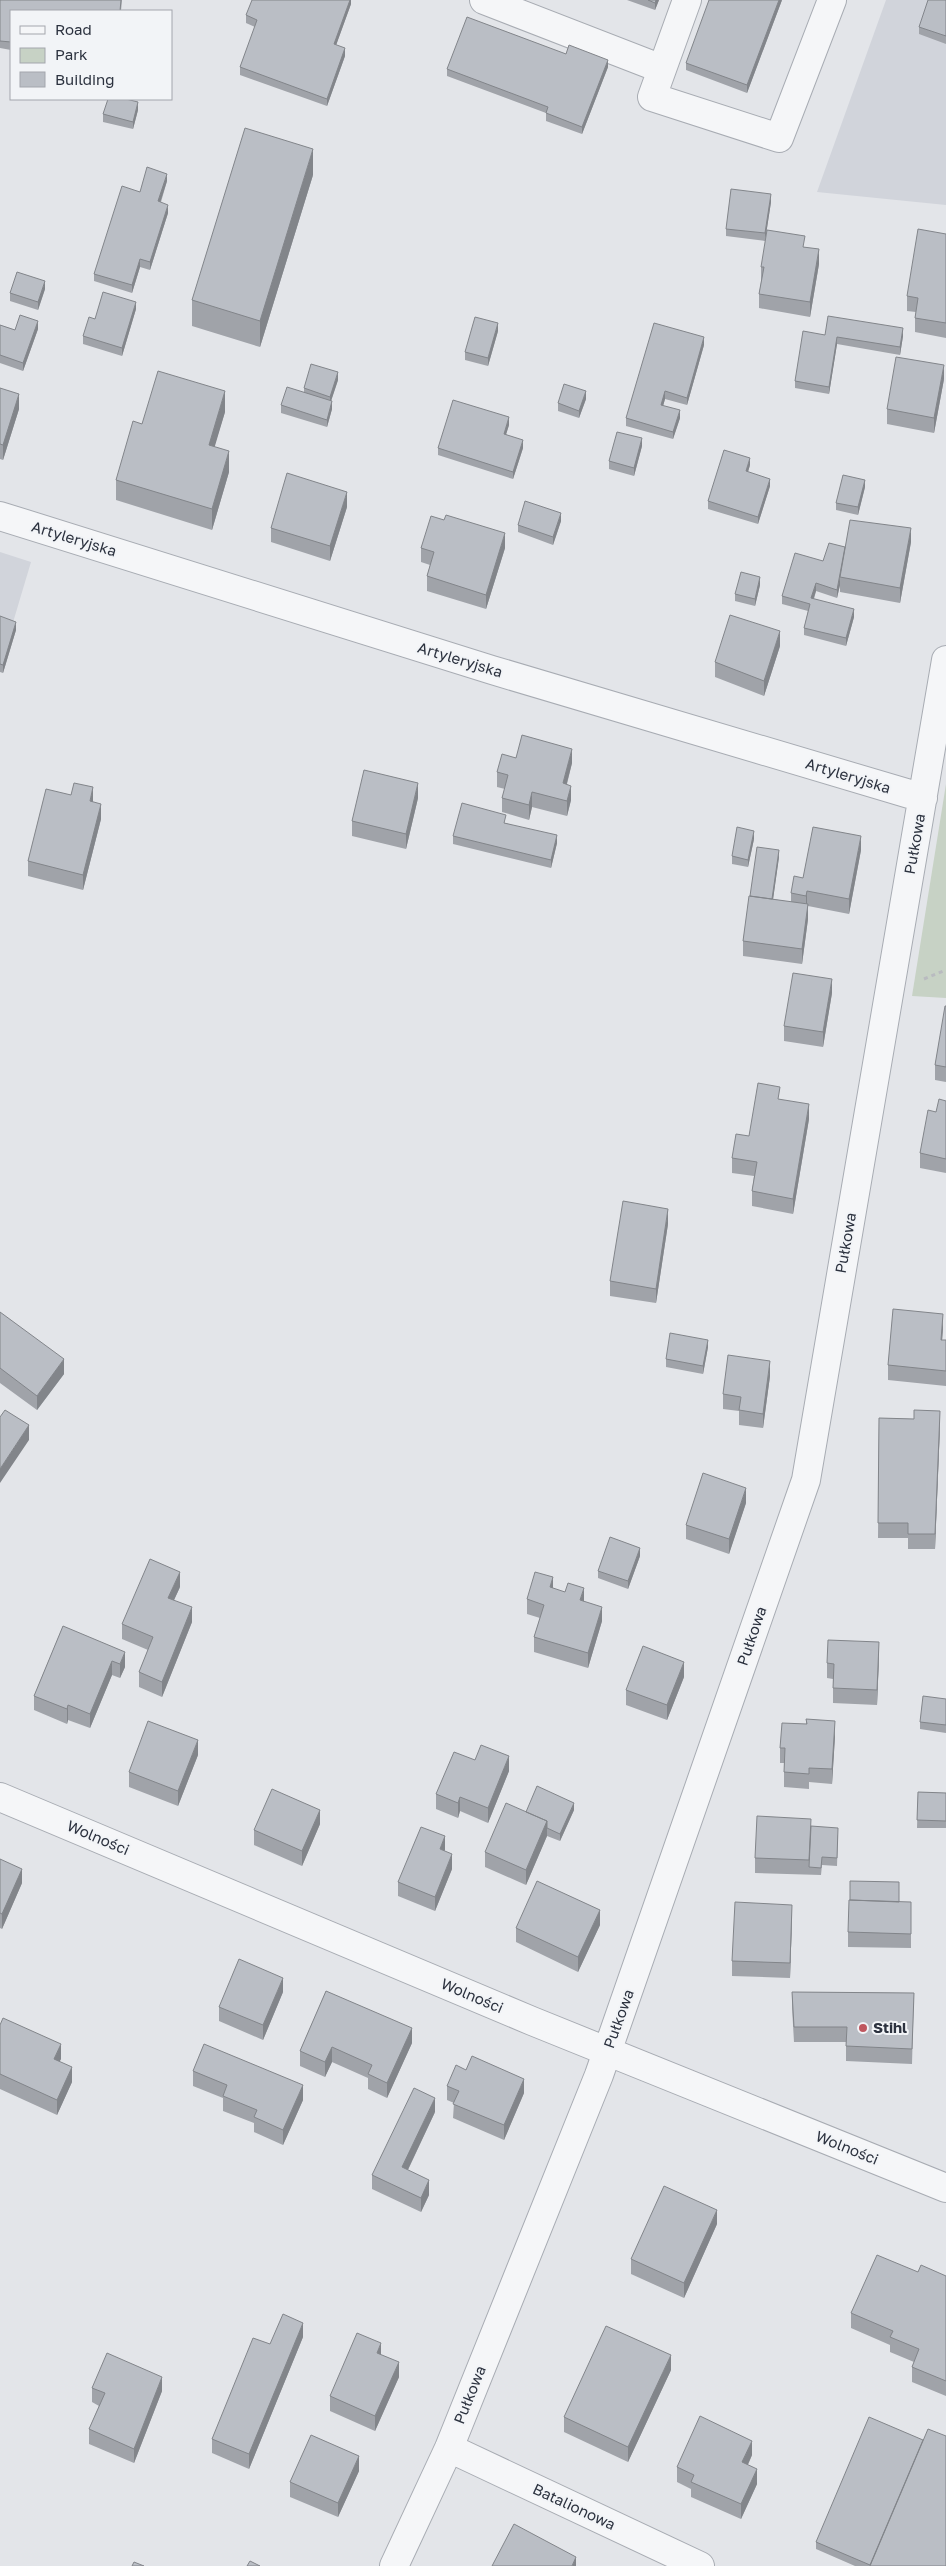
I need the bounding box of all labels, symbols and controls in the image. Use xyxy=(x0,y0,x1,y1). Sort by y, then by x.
legend xyxy=(10,10,172,100)
text: Road xyxy=(55,20,92,38)
text: Park xyxy=(55,45,88,63)
text: Building xyxy=(55,70,115,88)
street label: Artyleryjska xyxy=(30,517,119,559)
street label: Artyleryjska xyxy=(416,638,505,680)
street label: Artyleryjska xyxy=(804,754,893,796)
street label: Pułkowa xyxy=(900,812,928,876)
street label: Pułkowa xyxy=(831,1211,859,1275)
street label: Pułkowa xyxy=(733,1604,770,1668)
street label: Wolności xyxy=(65,1816,132,1858)
street label: Wolności xyxy=(439,1974,506,2016)
street label: Pułkowa xyxy=(599,1987,637,2051)
place label: Stihl xyxy=(873,2018,907,2036)
marker: Stihl xyxy=(857,2022,869,2034)
street label: Wolności xyxy=(813,2126,881,2168)
street label: Pułkowa xyxy=(449,2363,489,2426)
street label: Batalionowa xyxy=(530,2479,619,2533)

